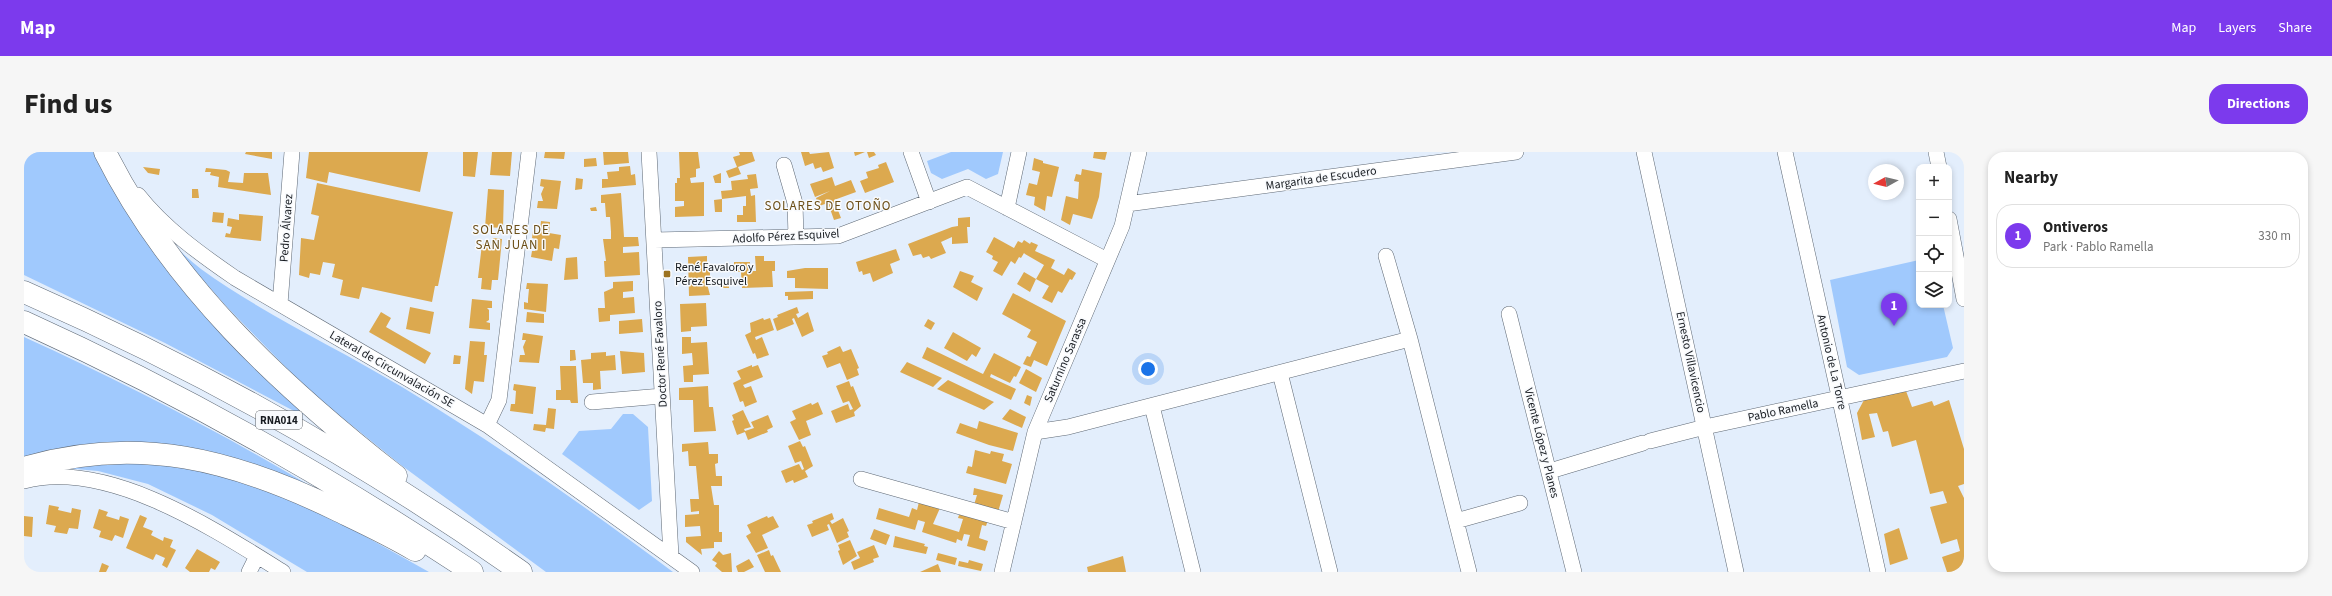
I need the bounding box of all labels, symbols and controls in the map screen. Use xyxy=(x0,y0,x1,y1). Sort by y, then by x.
text: Map xyxy=(20,15,55,42)
text: Map xyxy=(2171,18,2196,38)
text: Layers xyxy=(2218,18,2256,38)
text: Share xyxy=(2278,18,2312,38)
text: Find us xyxy=(24,84,112,124)
button: Directions xyxy=(2209,84,2308,124)
street label: Margarita de Escudero xyxy=(1265,162,1378,195)
north arrow xyxy=(1868,164,1904,200)
map controls xyxy=(1916,164,1952,308)
button: + xyxy=(1916,164,1952,200)
text: Nearby xyxy=(2004,166,2058,190)
street label: Pedro Álvarez xyxy=(276,193,297,263)
district label: SOLARES DE OTOÑO xyxy=(765,197,891,215)
button: − xyxy=(1916,200,1952,236)
text: Ontiveros xyxy=(2043,217,2108,238)
district label: SOLARES DE SAN JUAN I xyxy=(472,221,550,254)
street label: Adolfo Pérez Esquivel xyxy=(732,225,840,248)
text: 1 xyxy=(2015,227,2021,245)
text: 330 m xyxy=(2258,227,2291,245)
button: locate xyxy=(1916,236,1952,272)
text: Park · Pablo Ramella xyxy=(2043,238,2154,256)
place label: René Favaloro y Pérez Esquivel xyxy=(675,259,754,290)
marker: René Favaloro y Pérez Esquivel xyxy=(662,269,672,279)
button: layers xyxy=(1916,272,1952,308)
pin: 1 xyxy=(1881,293,1907,326)
street label: Doctor René Favaloro xyxy=(649,300,672,408)
street label: Ernesto Villavicencio xyxy=(1671,310,1710,414)
street label: Antonio de La Torre xyxy=(1812,313,1851,412)
street label: Saturnino Sarassa xyxy=(1040,315,1091,405)
street label: Lateral de Circunvalación SE xyxy=(326,327,457,412)
your location xyxy=(1138,359,1158,379)
street label: Vicente López y Planes xyxy=(1520,386,1563,500)
street label: Pablo Ramella xyxy=(1746,395,1820,426)
road number: RNA014 xyxy=(256,411,302,429)

